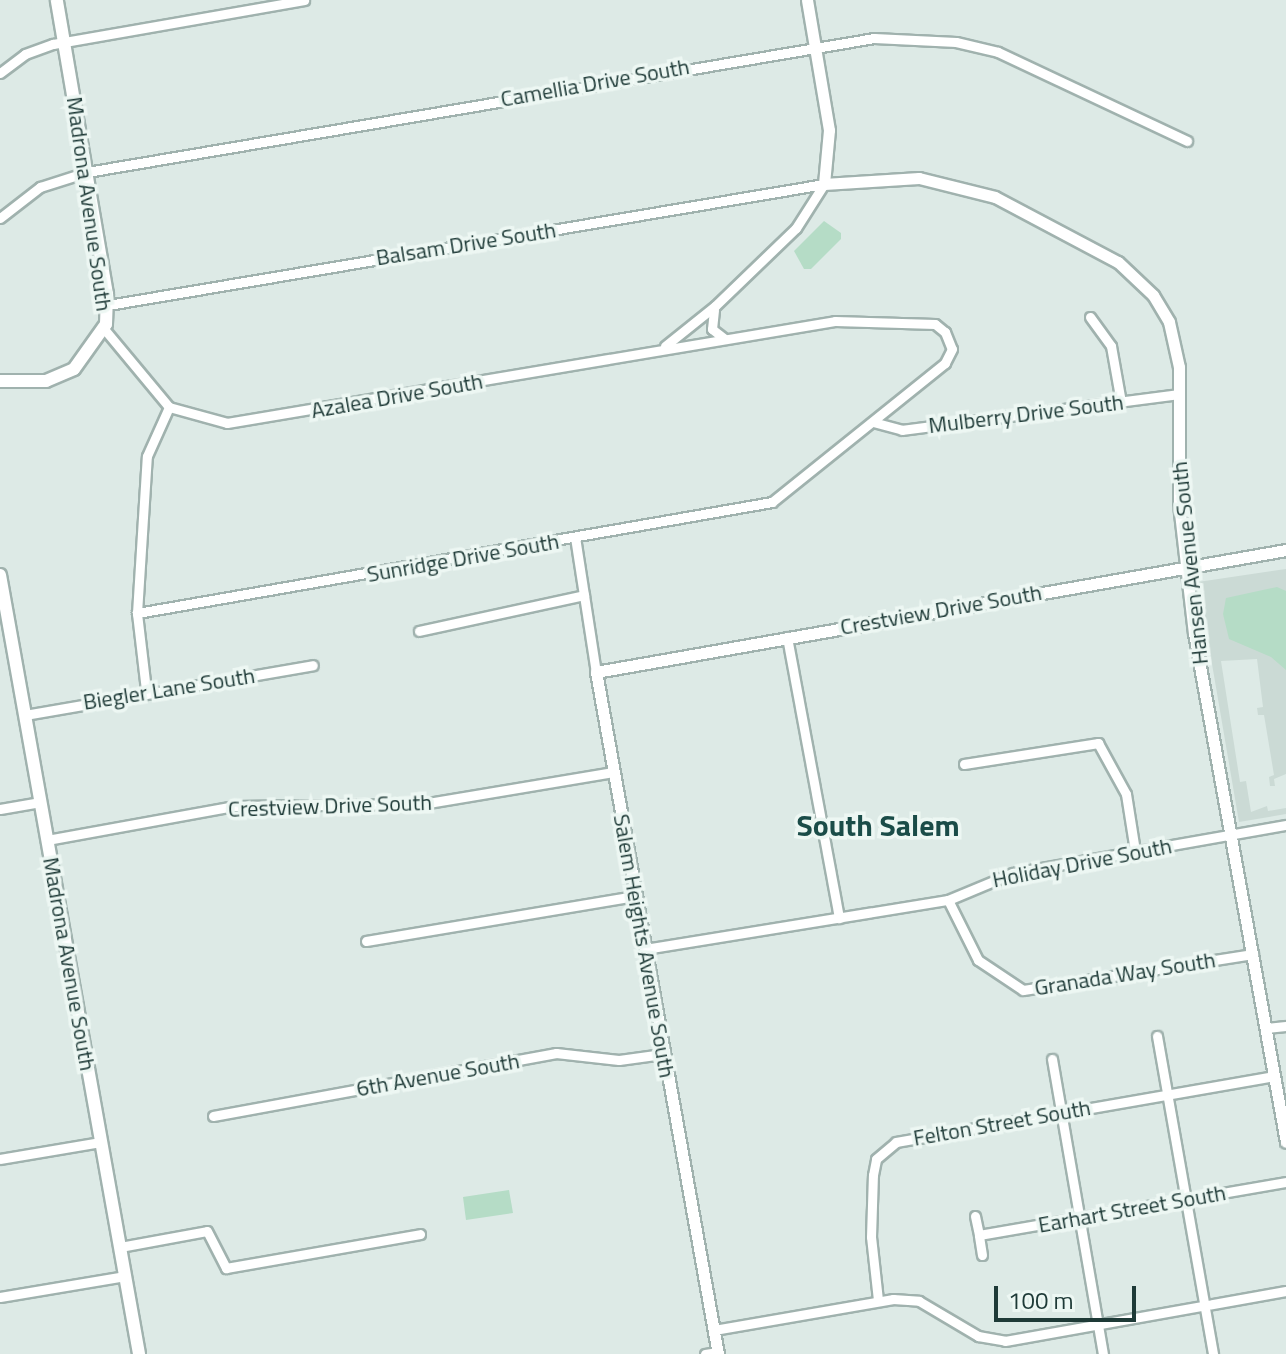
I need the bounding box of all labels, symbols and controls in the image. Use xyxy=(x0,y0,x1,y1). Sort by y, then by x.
street label: Camellia Drive South xyxy=(499,53,691,113)
street label: Madrona Avenue South xyxy=(61,95,117,313)
street label: Balsam Drive South xyxy=(374,217,558,271)
street label: Azalea Drive South xyxy=(309,368,485,424)
street label: Mulberry Drive South xyxy=(927,389,1125,439)
street label: Hansen Avenue South xyxy=(1166,460,1214,666)
street label: Sunridge Drive South xyxy=(365,528,561,588)
street label: Crestview Drive South xyxy=(838,579,1044,641)
street label: Biegler Lane South xyxy=(81,662,257,716)
street label: Crestview Drive South xyxy=(228,789,432,823)
district label: South Salem xyxy=(796,807,960,843)
street label: Salem Heights Avenue South xyxy=(608,812,680,1080)
street label: Holiday Drive South xyxy=(990,833,1174,893)
street label: Madrona Avenue South xyxy=(37,855,101,1073)
street label: Granada Way South xyxy=(1033,947,1217,1001)
street label: 6th Avenue South xyxy=(354,1048,522,1102)
street label: Felton Street South xyxy=(911,1094,1093,1152)
street label: Earhart Street South xyxy=(1036,1179,1228,1239)
scale bar xyxy=(998,1270,1140,1320)
text: 100 m xyxy=(1008,1282,1074,1318)

